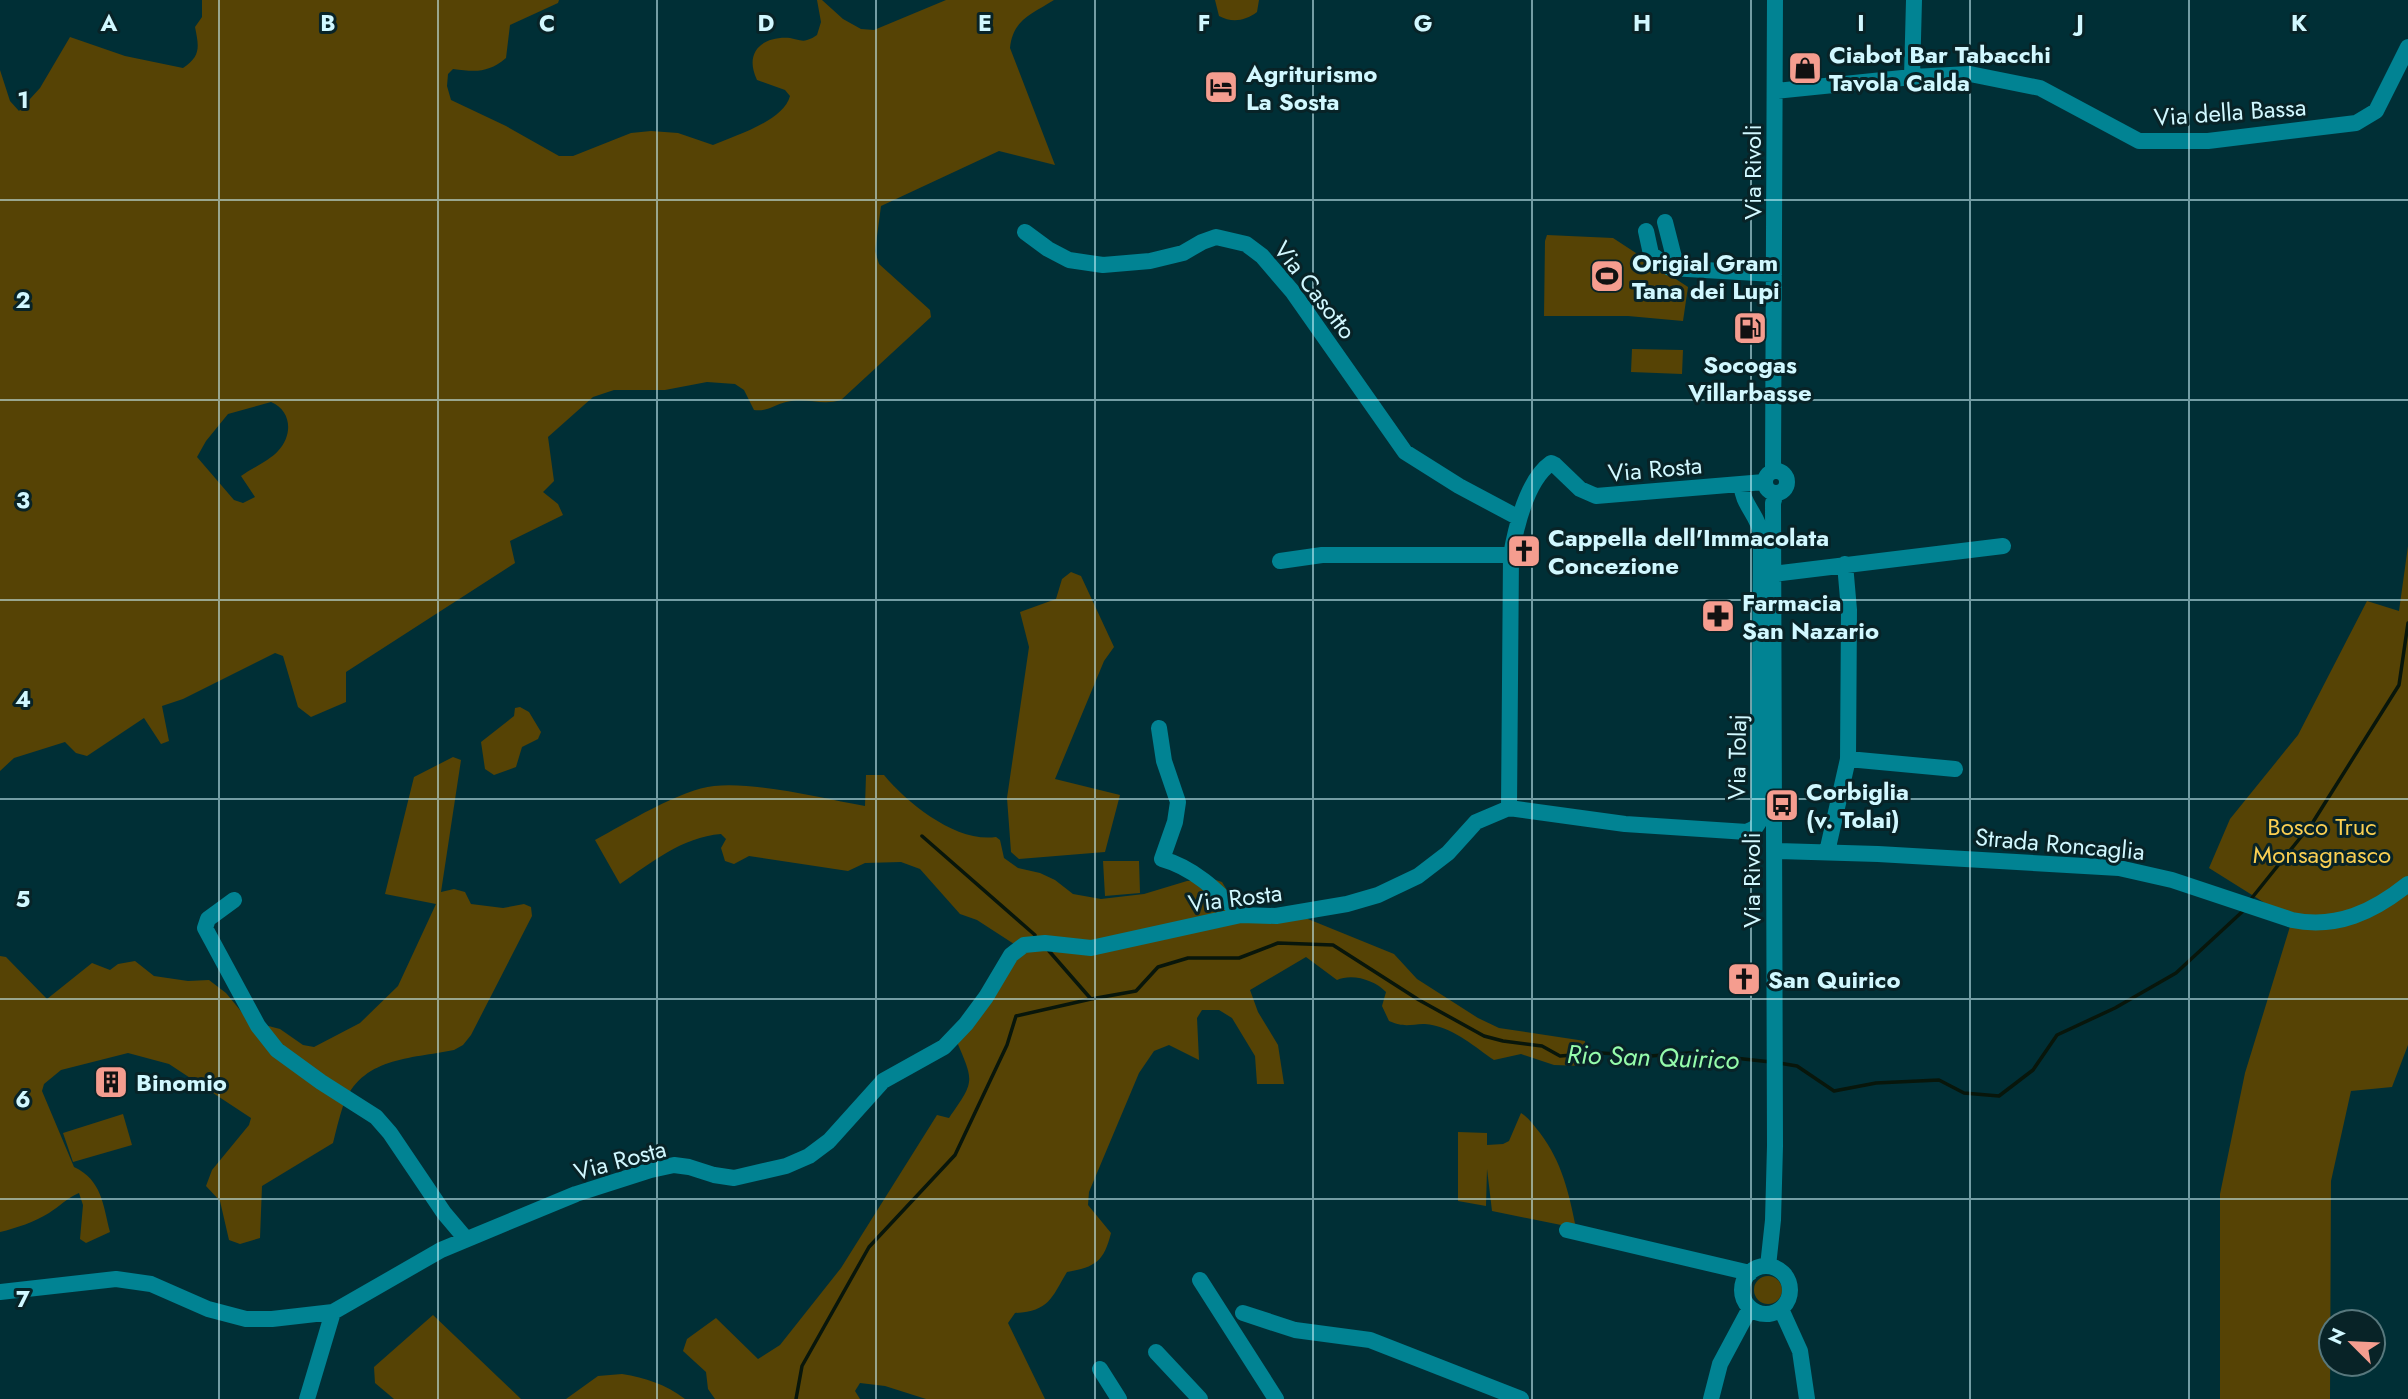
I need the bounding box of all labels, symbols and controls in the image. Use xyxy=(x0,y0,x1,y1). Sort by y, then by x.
text: A xyxy=(100,6,118,40)
text: B xyxy=(320,6,336,40)
text: C xyxy=(539,6,555,40)
text: D xyxy=(758,6,775,40)
text: E xyxy=(978,6,992,40)
text: F xyxy=(1198,6,1210,40)
text: G xyxy=(1414,6,1432,40)
text: H xyxy=(1633,6,1651,40)
text: I xyxy=(1857,6,1865,40)
text: J xyxy=(2072,6,2084,40)
text: K xyxy=(2291,6,2308,40)
place label: Ciabot Bar Tabacchi Tavola Calda xyxy=(1829,37,2051,100)
shop icon: Ciabot Bar Tabacchi Tavola Calda xyxy=(1786,49,1824,87)
place label: Agriturismo La Sosta xyxy=(1245,56,1377,119)
hotel icon: Agriturismo La Sosta xyxy=(1202,68,1240,106)
text: 1 xyxy=(17,83,29,117)
street label: Via della Bassa xyxy=(2153,89,2307,135)
street label: Via Rivoli xyxy=(1735,124,1770,220)
street label: Via Casotto xyxy=(1265,233,1365,347)
place label: Origial Gram Tana dei Lupi xyxy=(1632,245,1780,308)
sports icon: Origial Gram Tana dei Lupi xyxy=(1588,257,1626,295)
text: 2 xyxy=(15,283,31,317)
fuel station icon: Socogas Villarbasse xyxy=(1731,309,1769,347)
place label: Socogas Villarbasse xyxy=(1687,347,1812,410)
street label: Via Rosta xyxy=(1606,447,1704,491)
text: 3 xyxy=(16,483,30,517)
place label: Cappella dell'Immacolata Concezione xyxy=(1548,520,1829,583)
church icon: Cappella dell'Immacolata Concezione xyxy=(1505,532,1543,570)
place label: Farmacia San Nazario xyxy=(1742,585,1879,648)
pharmacy icon: Farmacia San Nazario xyxy=(1699,597,1737,635)
text: 4 xyxy=(15,682,31,716)
street label: Via Tolaj xyxy=(1719,714,1755,800)
place label: Corbiglia (v. Tolai) xyxy=(1806,774,1909,837)
bus stop icon: Corbiglia (v. Tolai) xyxy=(1763,786,1801,824)
park label: Bosco Truc Monsagnasco xyxy=(2253,809,2391,872)
street label: Strada Roncaglia xyxy=(1974,819,2146,869)
street label: Via Rivoli xyxy=(1734,832,1769,928)
street label: Via Rosta xyxy=(1186,875,1284,921)
text: 5 xyxy=(16,882,30,916)
church icon: San Quirico xyxy=(1725,960,1763,998)
place label: San Quirico xyxy=(1768,962,1901,997)
water label: Rio San Quirico xyxy=(1566,1035,1740,1079)
building icon: Binomio xyxy=(92,1063,130,1101)
place label: Binomio xyxy=(136,1065,227,1100)
text: 6 xyxy=(15,1082,31,1116)
street label: Via Rosta xyxy=(570,1131,670,1189)
text: 7 xyxy=(16,1282,30,1316)
north arrow xyxy=(2317,1308,2387,1378)
text: N xyxy=(2322,1324,2352,1349)

